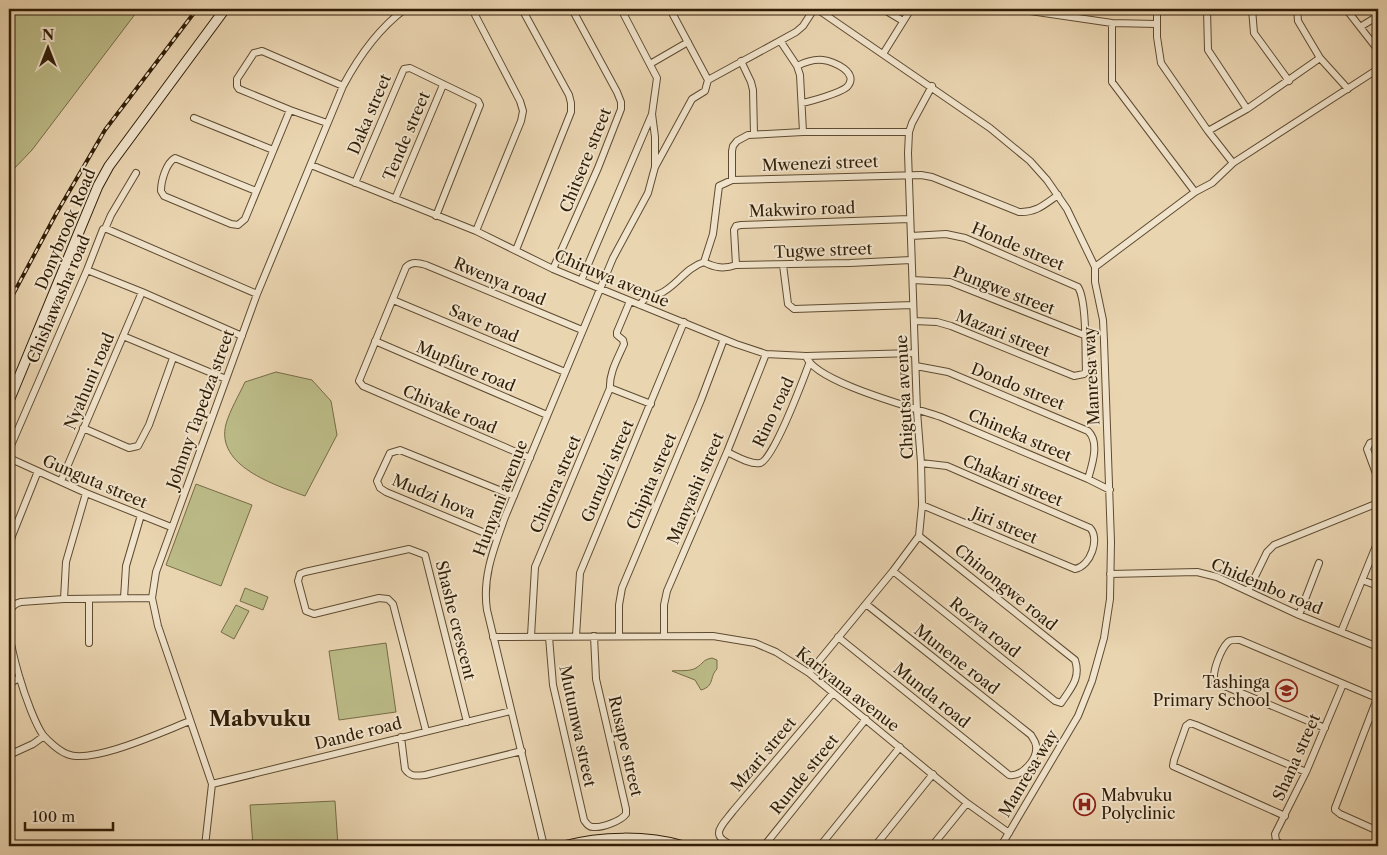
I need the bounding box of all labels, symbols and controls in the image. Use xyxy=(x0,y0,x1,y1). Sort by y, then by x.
north arrow xyxy=(22,22,72,72)
text: N xyxy=(42,26,54,44)
street label: Daka street xyxy=(343,70,395,157)
street label: Tende street xyxy=(378,88,434,184)
street label: Chitsere street xyxy=(555,104,615,215)
street label: Mwenezi street xyxy=(761,151,879,175)
street label: Donybrook Road xyxy=(30,165,100,293)
street label: Makwiro road xyxy=(748,197,856,221)
street label: Honde street xyxy=(969,217,1068,275)
street label: Chishawasha road xyxy=(22,232,94,366)
street label: Tugwe street xyxy=(773,238,873,262)
street label: Chiruwa avenue xyxy=(552,245,673,311)
street label: Rwenya road xyxy=(451,253,549,309)
street label: Pungwe street xyxy=(950,261,1058,319)
street label: Save road xyxy=(446,299,522,347)
street label: Mazari street xyxy=(953,305,1053,361)
street label: Manresa way xyxy=(1078,325,1104,426)
street label: Johnny Tapedza street xyxy=(161,326,238,494)
street label: Nyahuni road xyxy=(60,329,118,432)
street label: Chigutsa avenue xyxy=(891,334,917,460)
street label: Mupfure road xyxy=(414,336,519,396)
street label: Dondo street xyxy=(968,358,1068,414)
street label: Rino road xyxy=(748,373,798,450)
street label: Chivake road xyxy=(400,380,500,438)
street label: Chineka street xyxy=(965,404,1075,466)
street label: Gurudzi street xyxy=(576,417,638,525)
street label: Chipita street xyxy=(622,429,680,532)
street label: Manyashi street xyxy=(662,429,728,547)
street label: Chitora street xyxy=(525,432,585,536)
street label: Hunyani avenue xyxy=(469,437,531,559)
street label: Gunguta street xyxy=(40,450,151,512)
street label: Chakari street xyxy=(960,450,1066,510)
street label: Mudzi hova xyxy=(389,469,479,523)
street label: Jiri street xyxy=(967,501,1041,548)
street label: Chinongwe road xyxy=(951,540,1061,635)
street label: Chidembo road xyxy=(1208,554,1326,619)
street label: Shashe crescent xyxy=(432,558,481,682)
street label: Rozva road xyxy=(946,593,1024,662)
street label: Munene road xyxy=(910,620,1004,699)
street label: Kariyana avenue xyxy=(792,642,904,736)
street label: Munda road xyxy=(890,658,974,732)
street label: Mutumwa street xyxy=(555,663,601,789)
place label: Tashinga Primary School xyxy=(1153,672,1271,710)
school or university icon: Tashinga Primary School xyxy=(1274,679,1298,703)
street label: Rusape street xyxy=(605,694,647,799)
district label: Mabvuku xyxy=(209,706,311,731)
street label: Shana street xyxy=(1268,710,1324,804)
street label: Dande road xyxy=(312,712,404,753)
street label: Mzari street xyxy=(726,712,800,795)
street label: Manresa way xyxy=(994,725,1063,820)
street label: Runde street xyxy=(766,730,843,818)
place label: Mabvuku Polyclinic xyxy=(1101,785,1175,823)
hospital icon: Mabvuku Polyclinic xyxy=(1073,792,1097,816)
scale bar xyxy=(25,800,112,832)
text: 100 m xyxy=(32,807,75,826)

